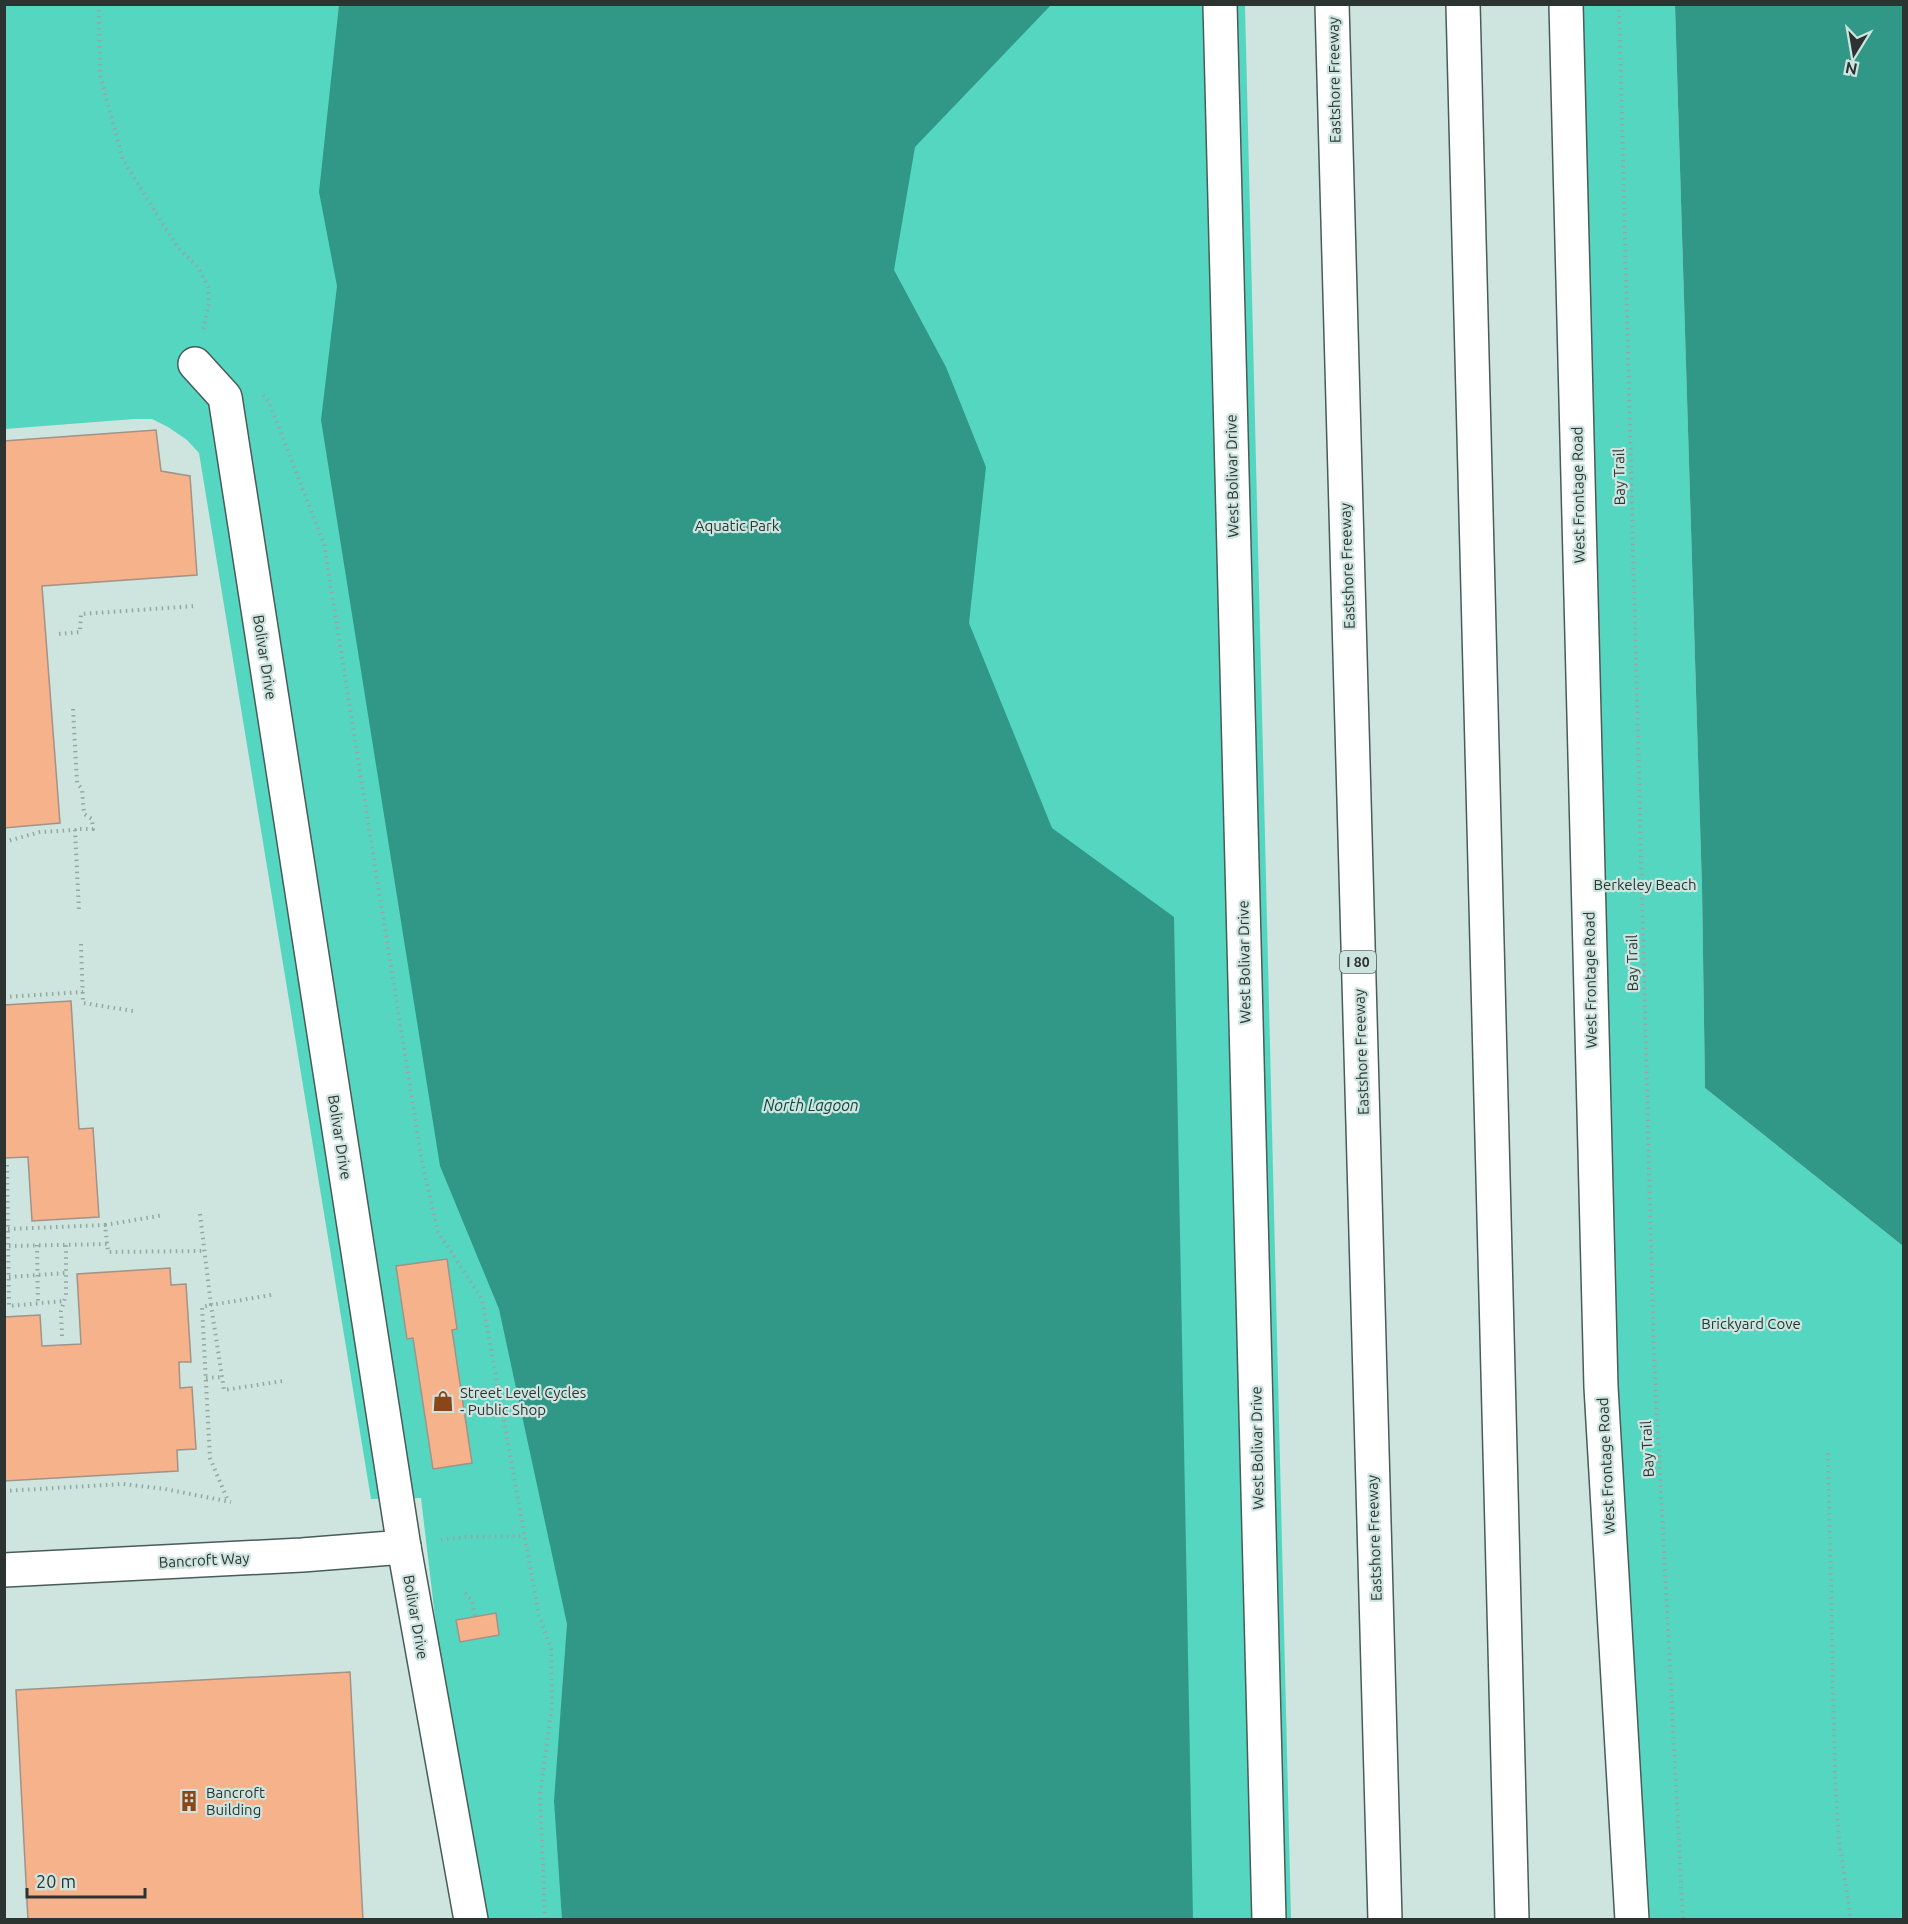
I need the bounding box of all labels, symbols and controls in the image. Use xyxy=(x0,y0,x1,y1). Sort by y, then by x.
street label: Eastshore Freeway xyxy=(1324,17,1344,143)
north arrow xyxy=(1824,24,1884,84)
text: N xyxy=(1844,59,1859,79)
street label: West Bolivar Drive xyxy=(1222,414,1242,538)
street label: West Frontage Road xyxy=(1568,426,1588,564)
street label: Bay Trail xyxy=(1610,448,1628,505)
street label: Eastshore Freeway xyxy=(1336,503,1358,629)
park label: Aquatic Park xyxy=(695,517,780,534)
street label: Bolivar Drive xyxy=(250,613,280,701)
park label: Berkeley Beach xyxy=(1593,876,1697,893)
street label: West Bolivar Drive xyxy=(1234,900,1254,1024)
street label: West Frontage Road xyxy=(1580,911,1600,1049)
street label: Bay Trail xyxy=(1623,934,1641,991)
road number: I 80 xyxy=(1340,951,1376,973)
street label: Eastshore Freeway xyxy=(1350,989,1372,1115)
street label: Bolivar Drive xyxy=(325,1093,355,1181)
water label: North Lagoon xyxy=(763,1096,859,1114)
park label: Brickyard Cove xyxy=(1701,1315,1801,1332)
place label: Street Level Cycles - Public Shop xyxy=(460,1384,586,1418)
street label: West Bolivar Drive xyxy=(1247,1386,1267,1510)
shop icon: Street Level Cycles - Public Shop xyxy=(431,1389,455,1413)
street label: West Frontage Road xyxy=(1594,1397,1618,1535)
street label: Bay Trail xyxy=(1637,1420,1657,1478)
street label: Eastshore Freeway xyxy=(1363,1475,1385,1601)
street label: Bancroft Way xyxy=(158,1549,250,1571)
street label: Bolivar Drive xyxy=(400,1573,432,1661)
place label: Bancroft Building xyxy=(206,1784,265,1818)
building icon: Bancroft Building xyxy=(177,1789,201,1813)
scale bar xyxy=(27,1861,146,1899)
text: 20 m xyxy=(36,1871,76,1891)

